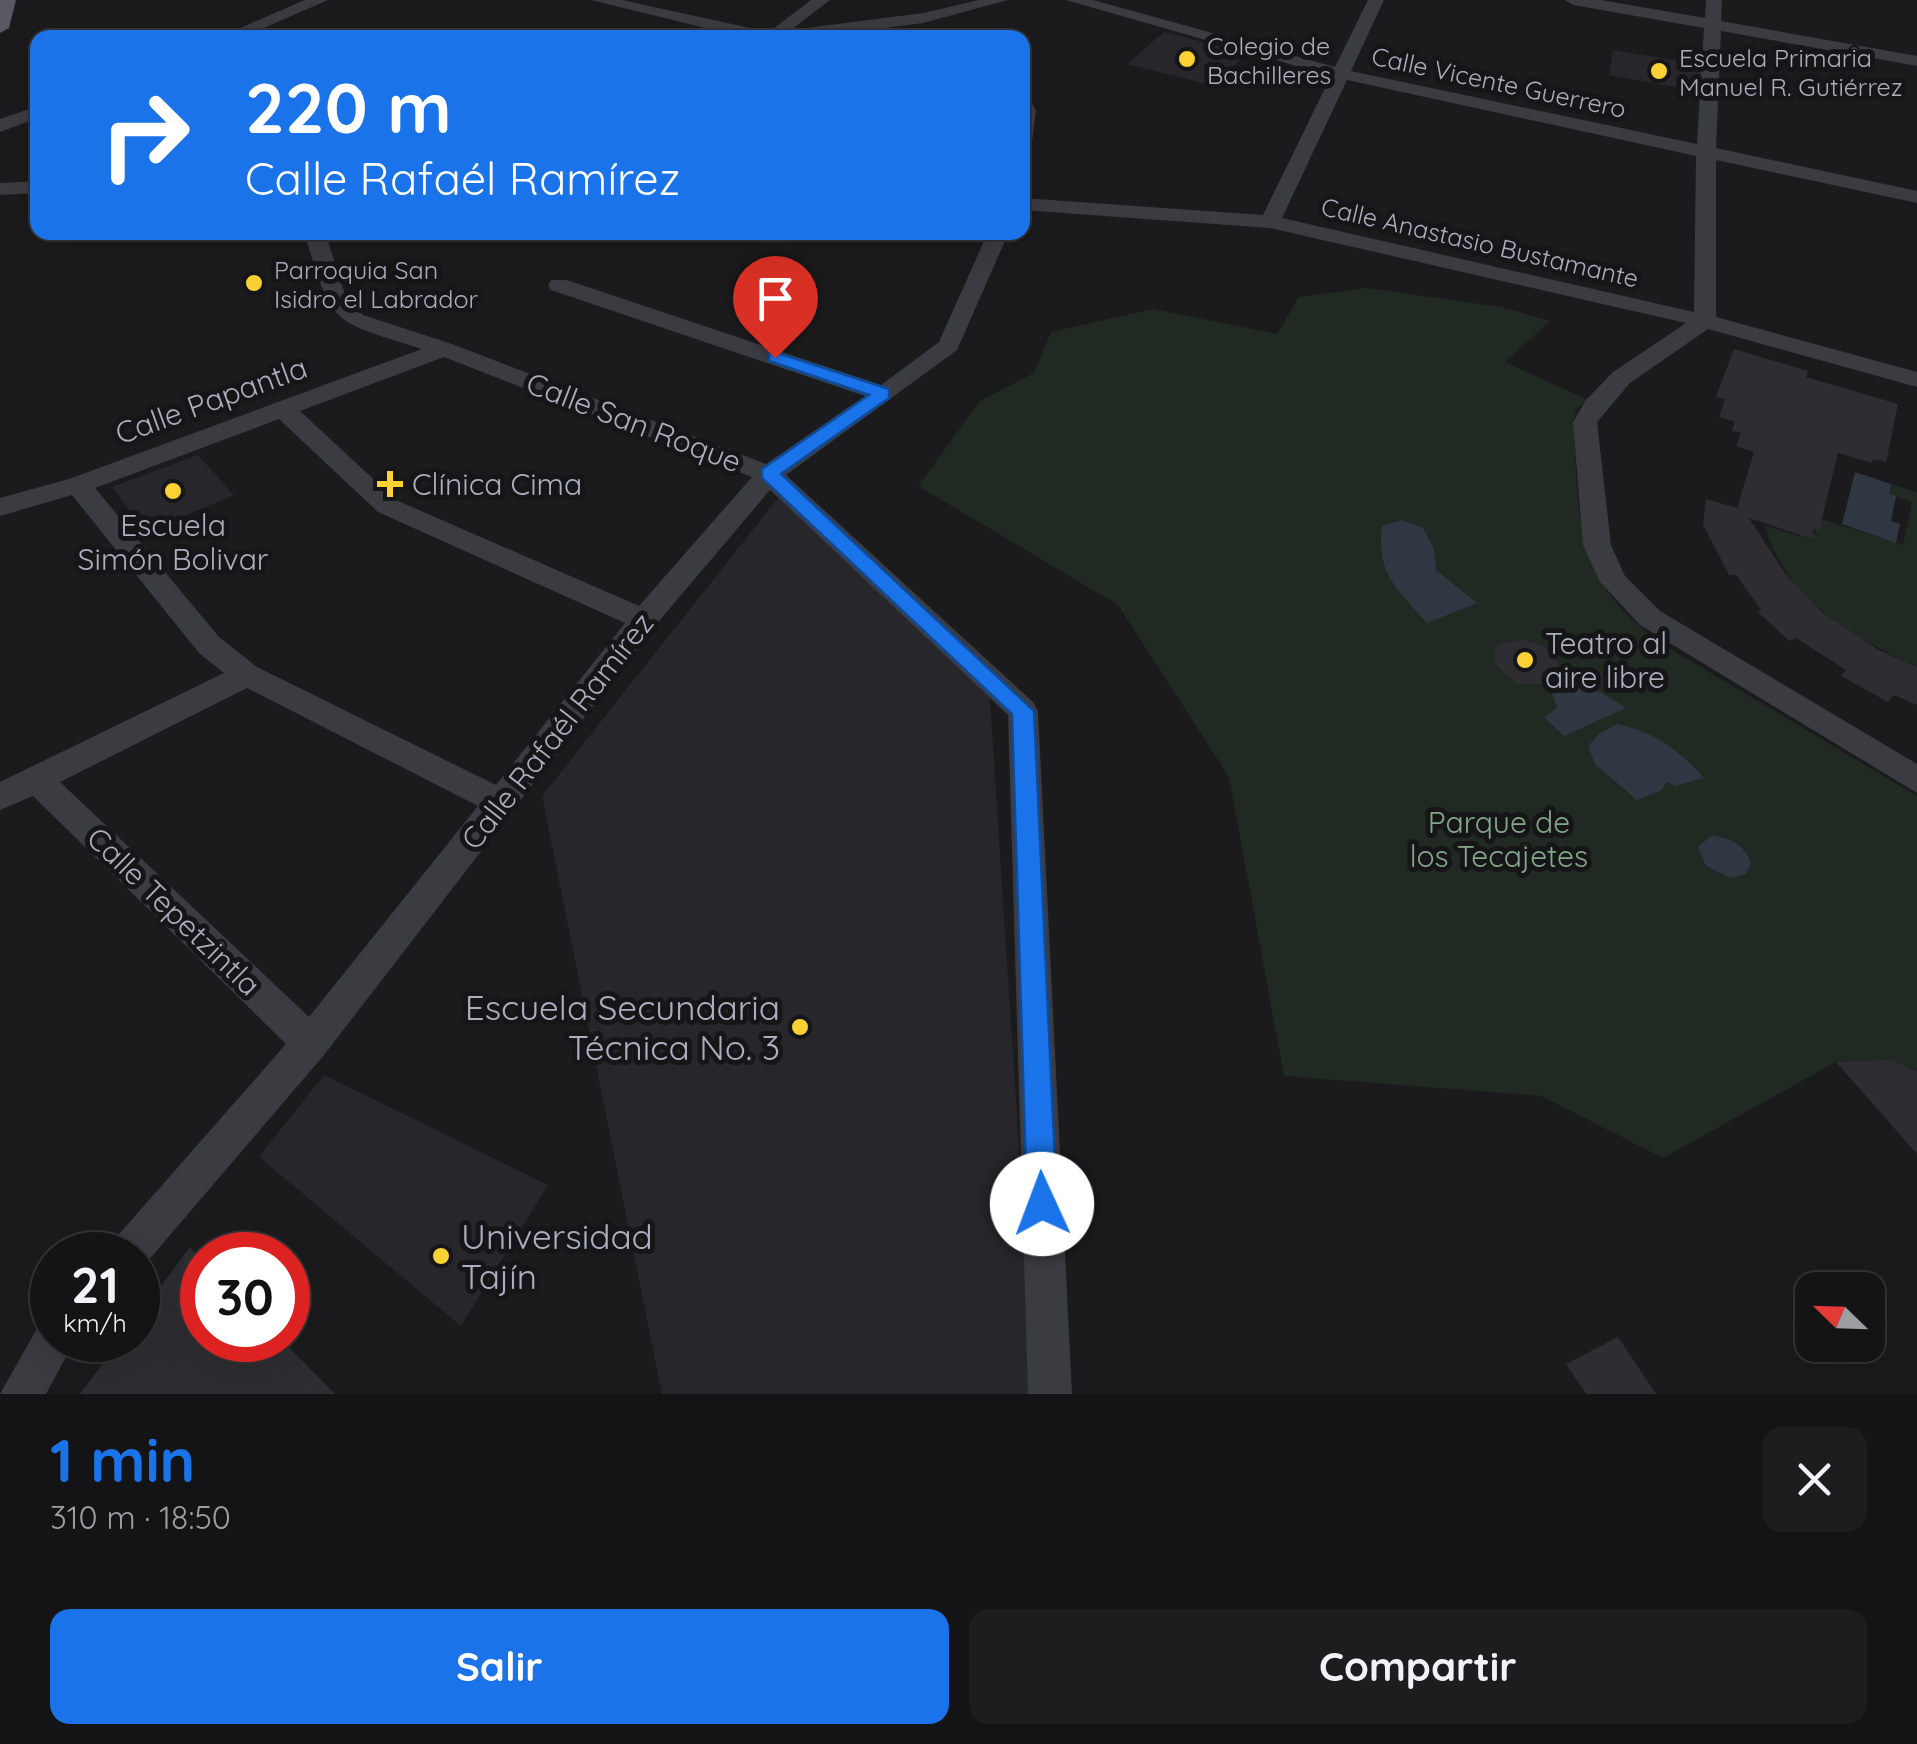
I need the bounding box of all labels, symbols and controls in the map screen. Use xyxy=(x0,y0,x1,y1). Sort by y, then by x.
place label: Colegio de Bachilleres xyxy=(1207,30,1331,90)
street label: Calle Vicente Guerrero xyxy=(1369,40,1629,124)
place label: Escuela Primaria Manuel R. Gutiérrez xyxy=(1679,42,1903,102)
marker: Colegio de Bachilleres xyxy=(1176,48,1198,70)
marker: Escuela Primaria Manuel R. Gutiérrez xyxy=(1648,60,1670,82)
text: 220 m xyxy=(245,63,452,151)
icon: right xyxy=(80,70,210,200)
text: Calle Rafaél Ramírez xyxy=(245,150,680,206)
street label: Calle Anastasio Bustamante xyxy=(1318,190,1642,294)
place label: Parroquia San Isidro el Labrador xyxy=(274,254,479,314)
pin xyxy=(733,256,818,359)
icon: arrive xyxy=(748,271,803,326)
marker: Parroquia San Isidro el Labrador xyxy=(243,272,265,294)
street label: Calle Papantla xyxy=(110,348,312,452)
street label: Calle San Roque xyxy=(521,364,747,480)
place label: Clínica Cima xyxy=(412,465,582,503)
marker: Clínica Cima xyxy=(377,471,403,497)
marker: Escuela Simón Bolivar xyxy=(162,480,184,502)
place label: Escuela Simón Bolivar xyxy=(78,506,269,578)
street label: Calle Rafaél Ramírez xyxy=(453,605,661,857)
place label: Teatro al aire libre xyxy=(1545,624,1667,696)
marker: Teatro al aire libre xyxy=(1514,649,1536,671)
park label: Parque de los Tecajetes xyxy=(1410,803,1588,875)
street label: Calle Tepetzintla xyxy=(79,819,269,1003)
place label: Escuela Secundaria Técnica No. 3 xyxy=(465,985,780,1069)
marker: Escuela Secundaria Técnica No. 3 xyxy=(789,1016,811,1038)
position arrow xyxy=(990,1152,1094,1256)
place label: Universidad Tajín xyxy=(461,1214,653,1298)
speed limit sign: 30 xyxy=(180,1232,310,1362)
marker: Universidad Tajín xyxy=(430,1245,452,1267)
text: 21 xyxy=(71,1253,119,1316)
north arrow xyxy=(1795,1272,1885,1362)
map controls xyxy=(1795,1272,1885,1362)
text: km/h xyxy=(63,1307,127,1338)
text: 1 min xyxy=(50,1422,195,1497)
button: close xyxy=(1762,1427,1867,1532)
text: 310 m · 18:50 xyxy=(50,1497,231,1537)
button: Salir xyxy=(50,1609,949,1724)
button: Compartir xyxy=(969,1609,1867,1724)

